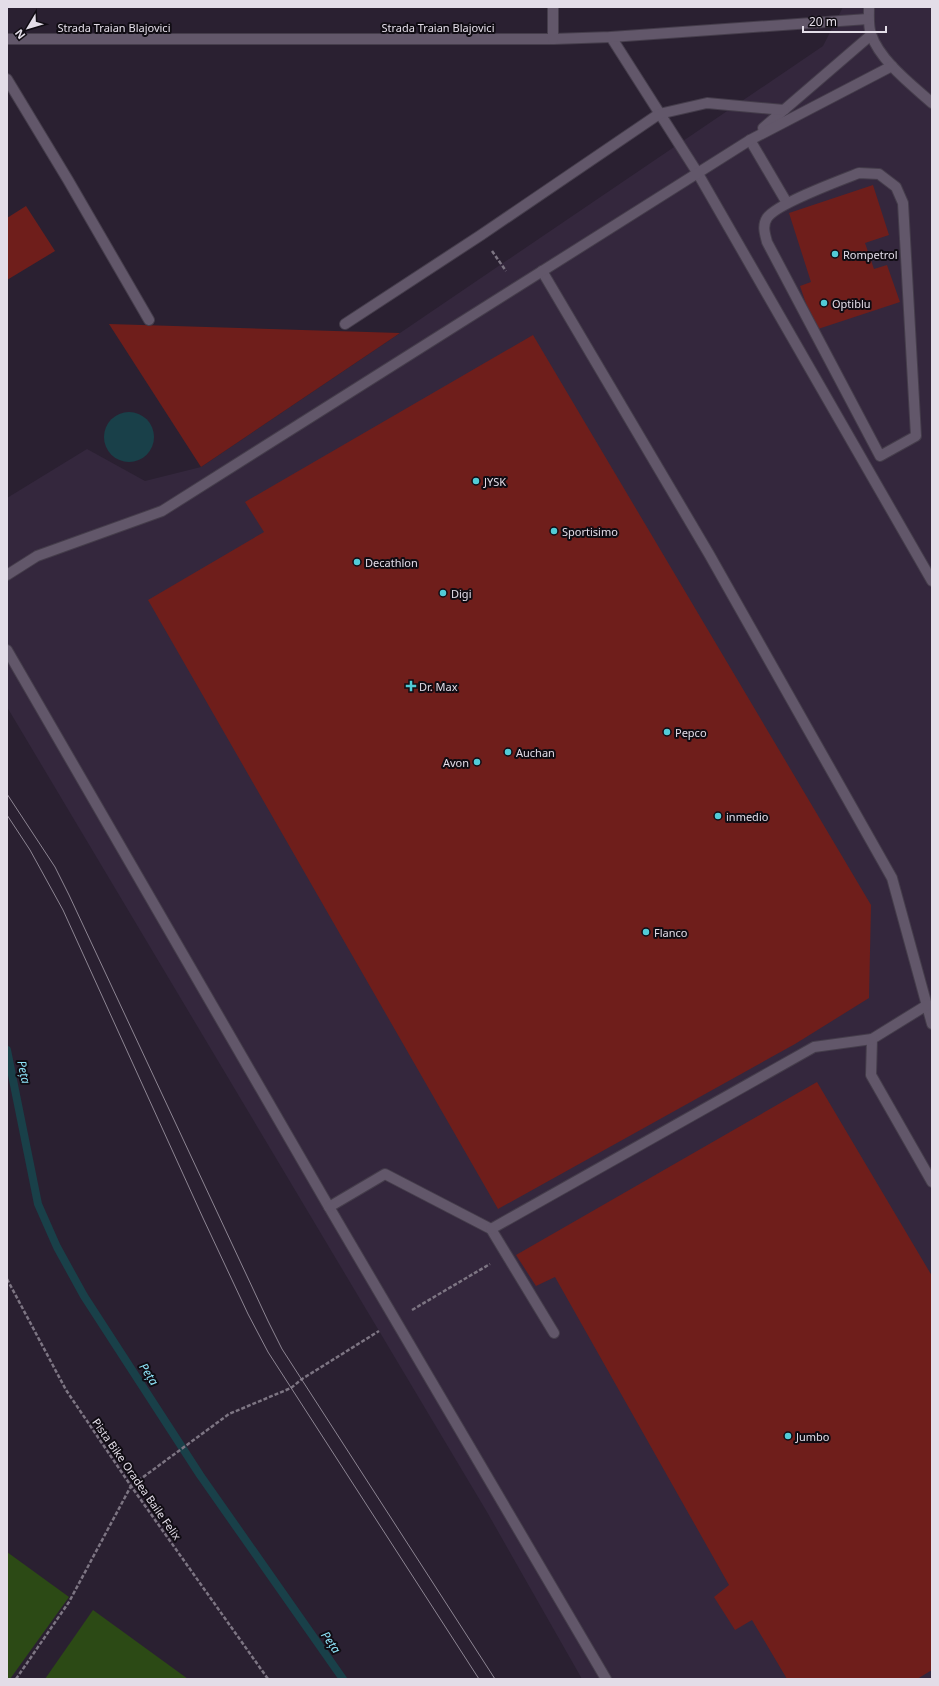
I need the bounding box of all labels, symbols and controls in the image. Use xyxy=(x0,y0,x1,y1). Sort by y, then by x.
north arrow xyxy=(8,8,48,48)
scale bar xyxy=(803,8,886,34)
text: 20 m xyxy=(809,13,837,30)
street label: Strada Traian Blajovici xyxy=(57,20,171,35)
street label: Strada Traian Blajovici xyxy=(381,20,495,35)
text: N xyxy=(11,26,28,43)
place label: Rompetrol xyxy=(843,247,898,262)
marker: Rompetrol xyxy=(830,249,840,259)
place label: Optiblu xyxy=(832,296,871,311)
marker: Optiblu xyxy=(819,298,829,308)
place label: JYSK xyxy=(483,474,506,489)
marker: JYSK xyxy=(471,476,481,486)
place label: Sportisimo xyxy=(562,524,618,539)
marker: Sportisimo xyxy=(549,526,559,536)
place label: Decathlon xyxy=(365,555,418,570)
marker: Decathlon xyxy=(352,557,362,567)
place label: Digi xyxy=(451,586,471,601)
marker: Digi xyxy=(438,588,448,598)
place label: Dr. Max xyxy=(419,679,458,694)
marker: Dr. Max xyxy=(406,681,416,691)
place label: Pepco xyxy=(675,725,707,740)
marker: Pepco xyxy=(662,727,672,737)
place label: Auchan xyxy=(516,745,555,760)
marker: Auchan xyxy=(503,747,513,757)
place label: Avon xyxy=(443,755,469,770)
marker: Avon xyxy=(472,757,482,767)
place label: inmedio xyxy=(726,809,769,824)
marker: inmedio xyxy=(713,811,723,821)
place label: Flanco xyxy=(654,925,688,940)
marker: Flanco xyxy=(641,927,651,937)
water label: Peța xyxy=(13,1059,35,1085)
water label: Peța xyxy=(135,1359,163,1389)
street label: Pista Bike Oradea Baile Felix xyxy=(89,1415,185,1543)
place label: Jumbo xyxy=(795,1429,830,1444)
marker: Jumbo xyxy=(783,1431,793,1441)
water label: Peța xyxy=(317,1627,345,1657)

